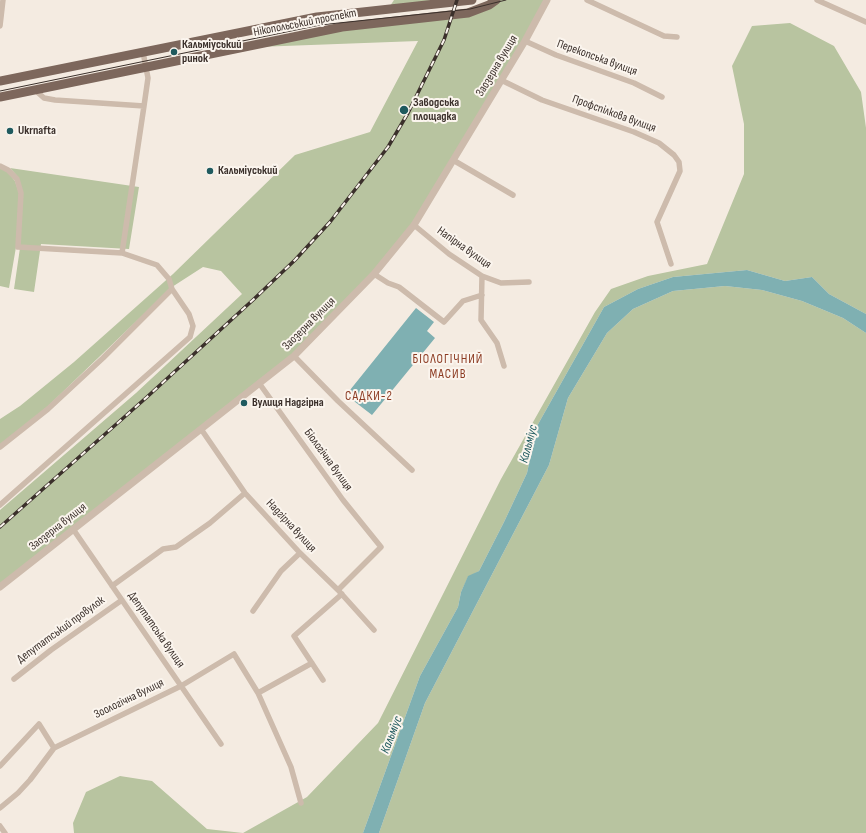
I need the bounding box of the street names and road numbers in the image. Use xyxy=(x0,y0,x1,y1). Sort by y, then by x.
street label: Нікопольський проспект xyxy=(252,6,358,40)
street label: Заозерна вулиця xyxy=(473,33,521,99)
street label: Перекопська вулиця xyxy=(555,37,639,79)
street label: Профспілкова вулиця xyxy=(570,92,658,136)
street label: Напірна вулиця xyxy=(434,224,494,272)
street label: Заозерна вулиця xyxy=(280,295,338,353)
street label: Біологічна вулиця xyxy=(301,426,355,494)
street label: Надгірна вулиця xyxy=(263,496,319,556)
street label: Заозерна вулиця xyxy=(26,500,90,554)
street label: Депутатська вулиця xyxy=(124,589,188,671)
street label: Депутатський провулок xyxy=(14,593,108,667)
street label: Зоологічна вулиця xyxy=(92,676,166,722)

